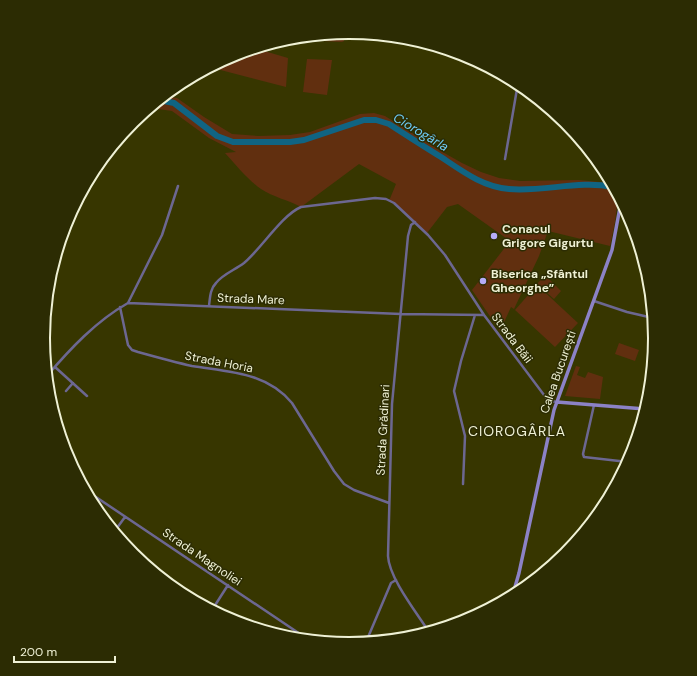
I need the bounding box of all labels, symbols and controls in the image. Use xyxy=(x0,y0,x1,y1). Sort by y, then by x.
water label: Ciorogârla xyxy=(390,109,452,155)
place label: Conacul Grigore Gigurtu xyxy=(502,221,593,251)
marker: Conacul Grigore Gigurtu xyxy=(489,231,499,241)
place label: Biserica „Sfântul Gheorghe” xyxy=(491,266,588,296)
marker: Biserica „Sfântul Gheorghe” xyxy=(478,276,488,286)
street label: Strada Mare xyxy=(217,290,285,308)
street label: Strada Băii xyxy=(488,309,536,367)
street label: Calea București xyxy=(536,328,580,416)
street label: Strada Horia xyxy=(184,348,254,376)
street label: Strada Grădinari xyxy=(373,384,393,476)
district label: CIOROGÂRLA xyxy=(468,422,566,440)
street label: Strada Magnoliei xyxy=(159,525,245,590)
scale bar xyxy=(14,638,115,664)
text: 200 m xyxy=(20,644,57,660)

